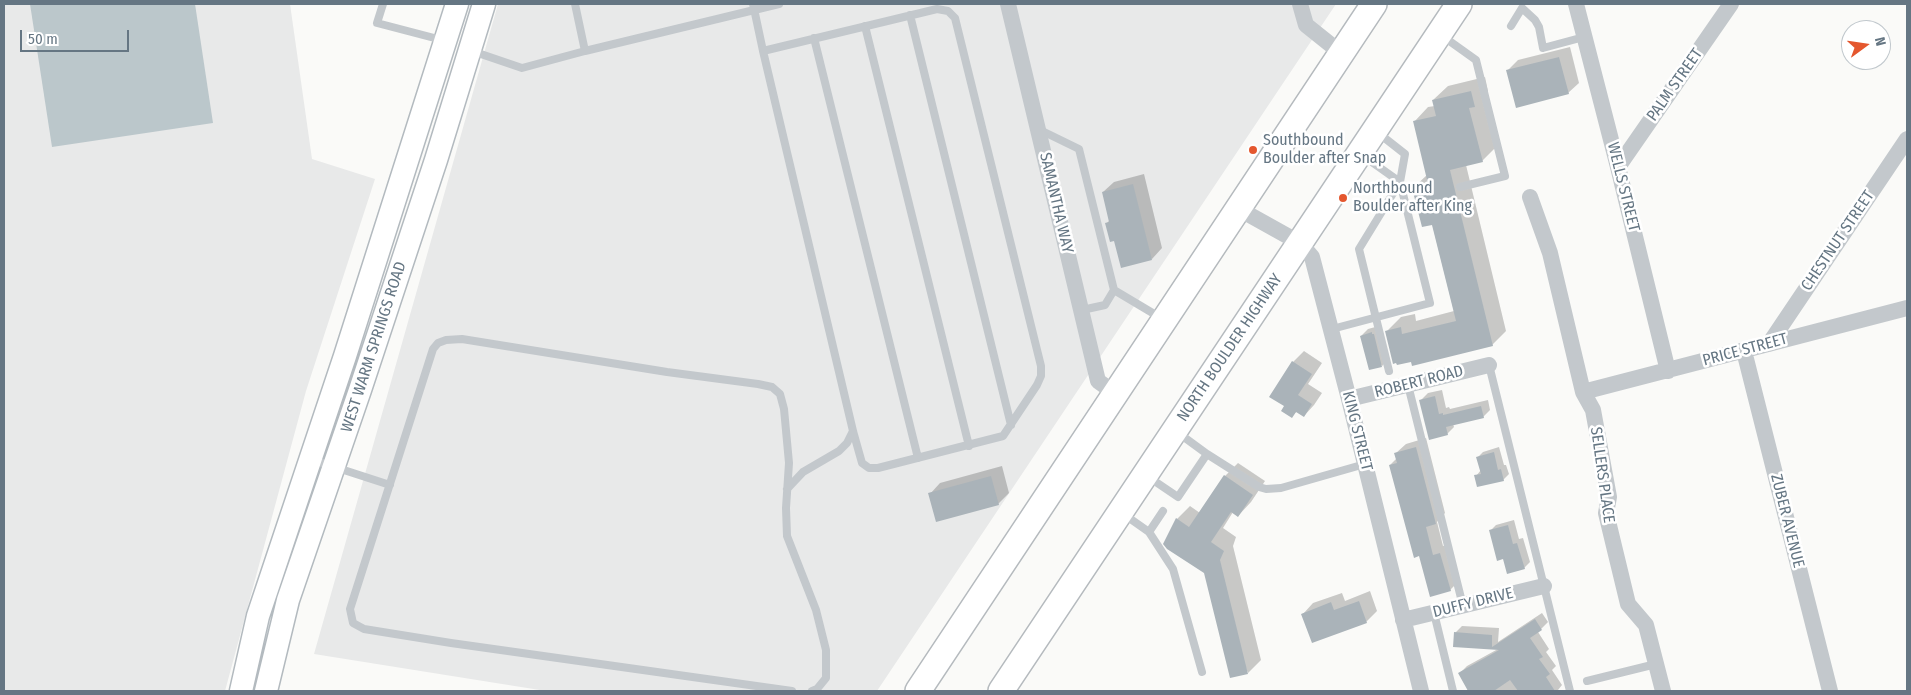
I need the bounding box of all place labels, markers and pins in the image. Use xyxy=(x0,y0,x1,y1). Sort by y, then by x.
place label: Southbound Boulder after Snap xyxy=(1263,131,1386,169)
marker: Southbound Boulder after Snap xyxy=(1247,144,1259,156)
place label: Northbound Boulder after King xyxy=(1353,179,1472,217)
marker: Northbound Boulder after King xyxy=(1337,192,1349,204)

